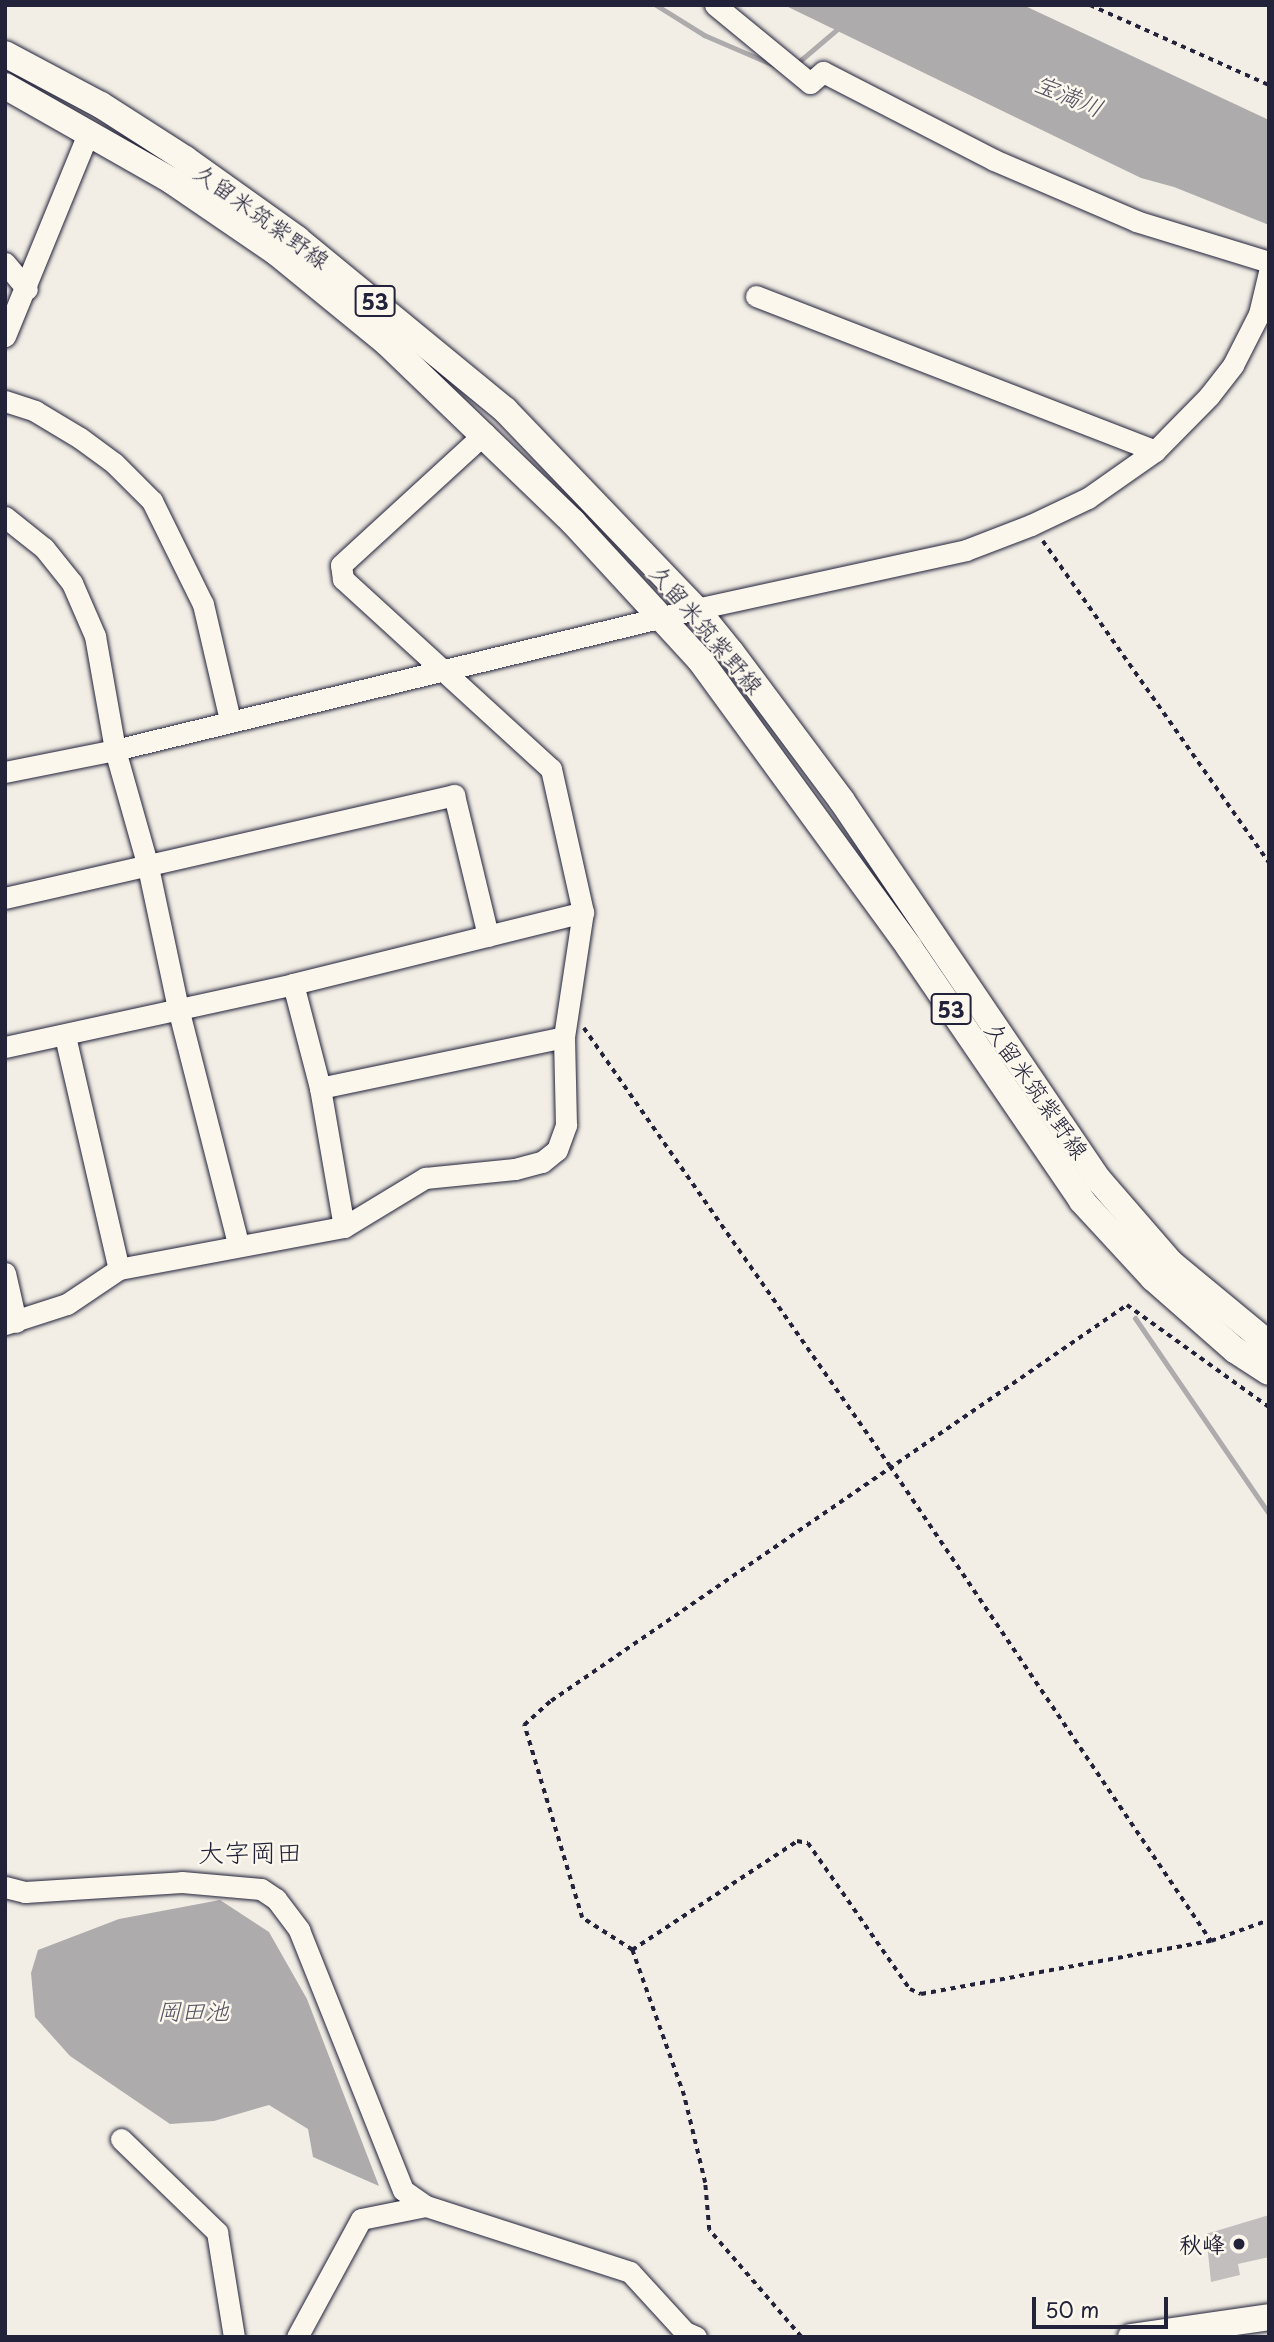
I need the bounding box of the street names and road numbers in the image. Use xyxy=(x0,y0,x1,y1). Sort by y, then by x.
street label: 久留米筑紫野線 xyxy=(189,158,335,274)
road number: 53 xyxy=(354,284,396,318)
street label: 久留米筑紫野線 xyxy=(645,558,769,700)
road number: 53 xyxy=(930,992,972,1026)
street label: 久留米筑紫野線 xyxy=(980,1016,1094,1164)

